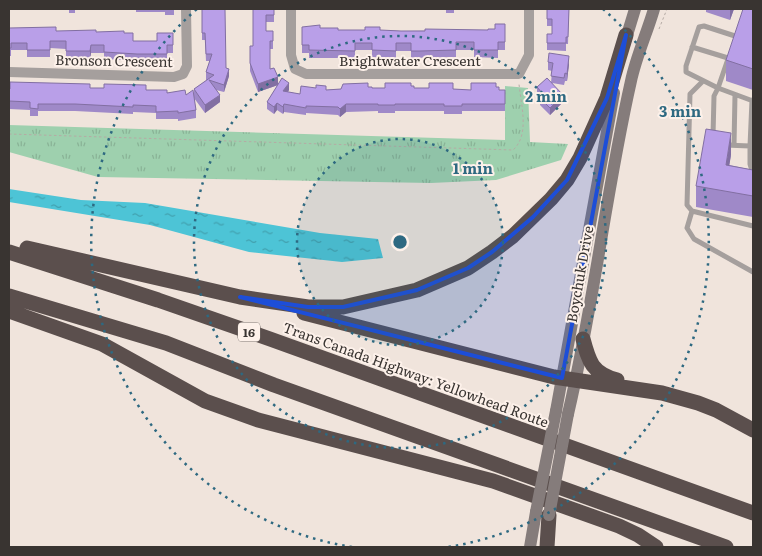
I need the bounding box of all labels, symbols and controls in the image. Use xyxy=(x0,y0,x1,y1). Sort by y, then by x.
street label: Bronson Crescent xyxy=(55,49,173,71)
street label: Brightwater Crescent xyxy=(339,50,481,70)
text: 2 min xyxy=(525,84,568,107)
text: 3 min xyxy=(659,99,702,122)
text: 1 min xyxy=(453,156,494,179)
street label: Boychuk Drive xyxy=(561,224,597,324)
centre of rings xyxy=(391,233,409,251)
street label: Trans Canada Highway: Yellowhead Route xyxy=(280,317,552,431)
road number: 16 xyxy=(238,322,260,342)

